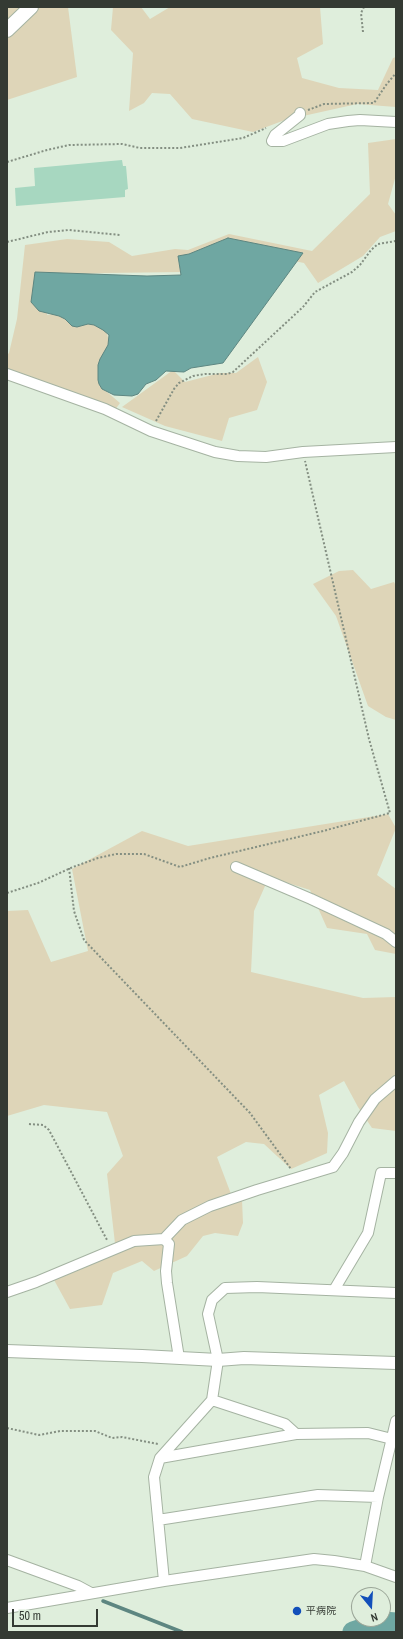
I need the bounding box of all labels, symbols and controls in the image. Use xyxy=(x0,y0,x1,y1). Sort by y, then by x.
north arrow xyxy=(351,1587,391,1627)
scale bar xyxy=(14,1601,100,1627)
marker: 平病院 xyxy=(291,1605,303,1617)
place label: 平病院 xyxy=(306,1605,336,1617)
text: 50 m xyxy=(19,1608,41,1624)
text: N xyxy=(369,1610,380,1625)

